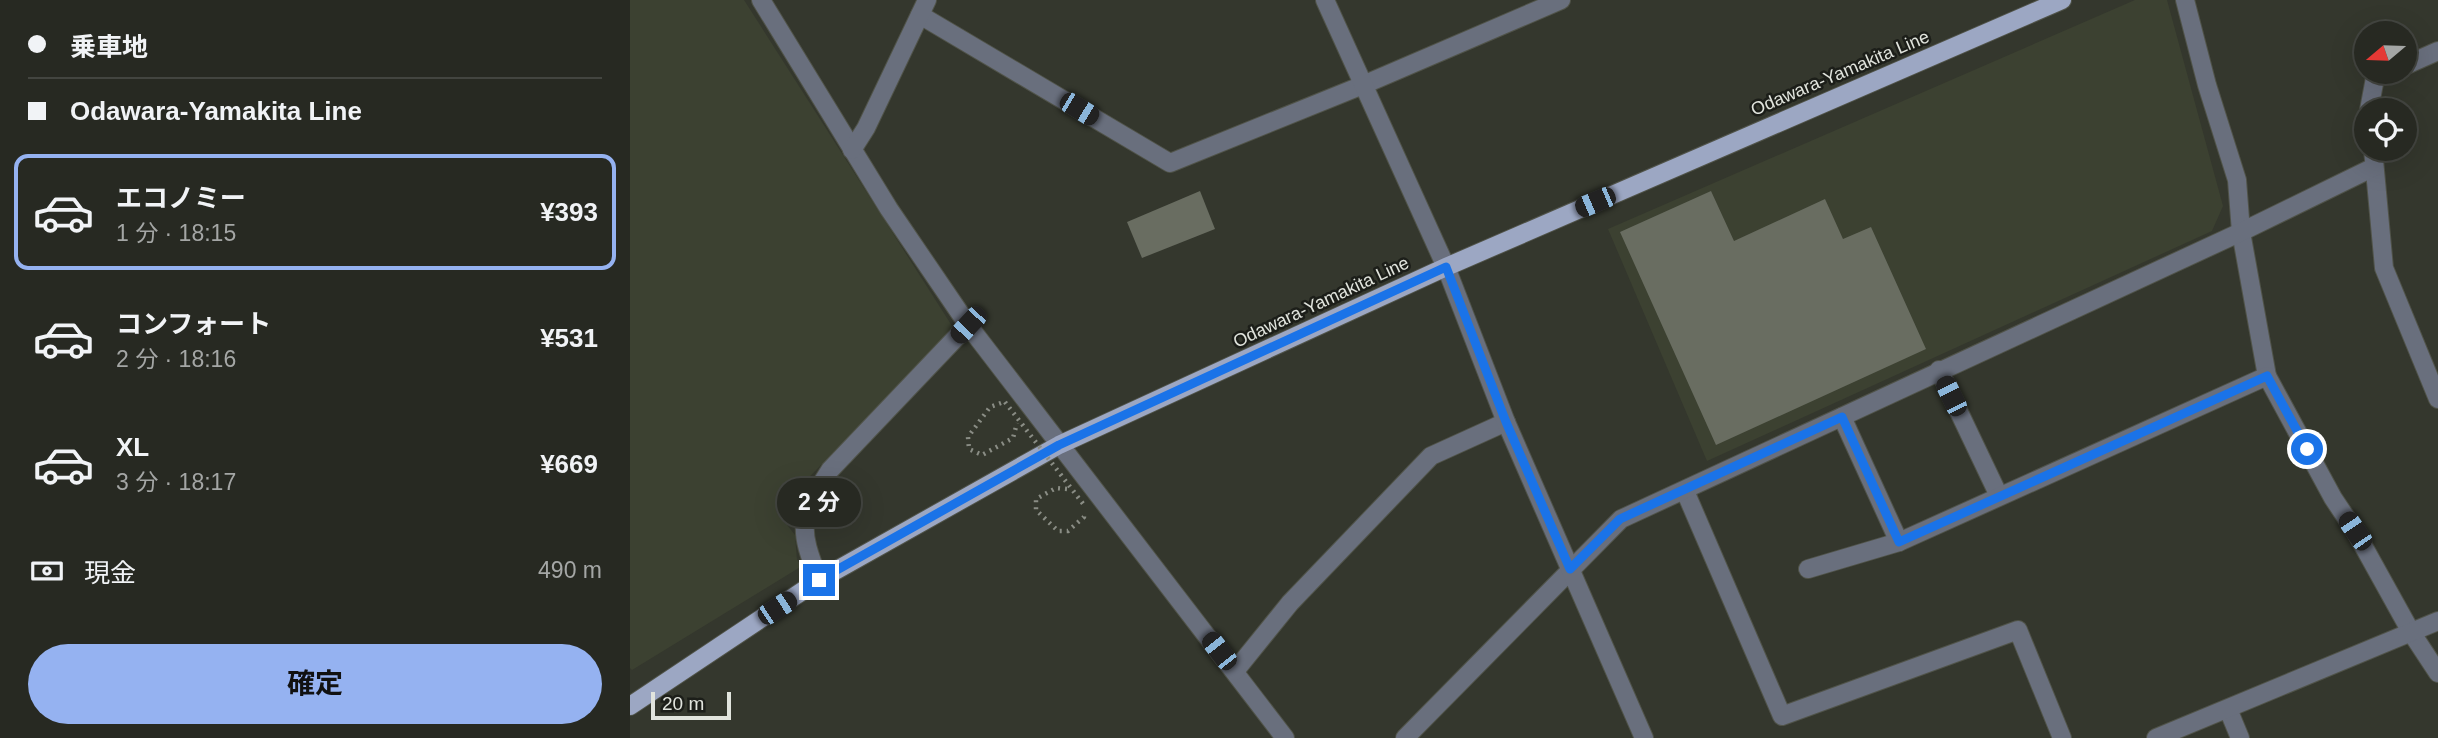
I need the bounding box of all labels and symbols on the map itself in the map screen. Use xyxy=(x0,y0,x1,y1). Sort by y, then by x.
north arrow xyxy=(2354,21,2417,84)
street label: Odawara-Yamakita Line xyxy=(1748,26,1932,120)
car xyxy=(1056,89,1103,129)
car xyxy=(1572,184,1619,220)
street label: Odawara-Yamakita Line xyxy=(1230,252,1412,352)
car xyxy=(946,302,991,348)
car xyxy=(1933,373,1970,419)
route start xyxy=(2291,433,2323,465)
callout: 2 分 xyxy=(777,478,861,528)
car xyxy=(2335,508,2376,554)
route end xyxy=(803,564,835,596)
car xyxy=(754,588,801,628)
car xyxy=(1198,628,1241,674)
scale bar xyxy=(651,689,732,721)

